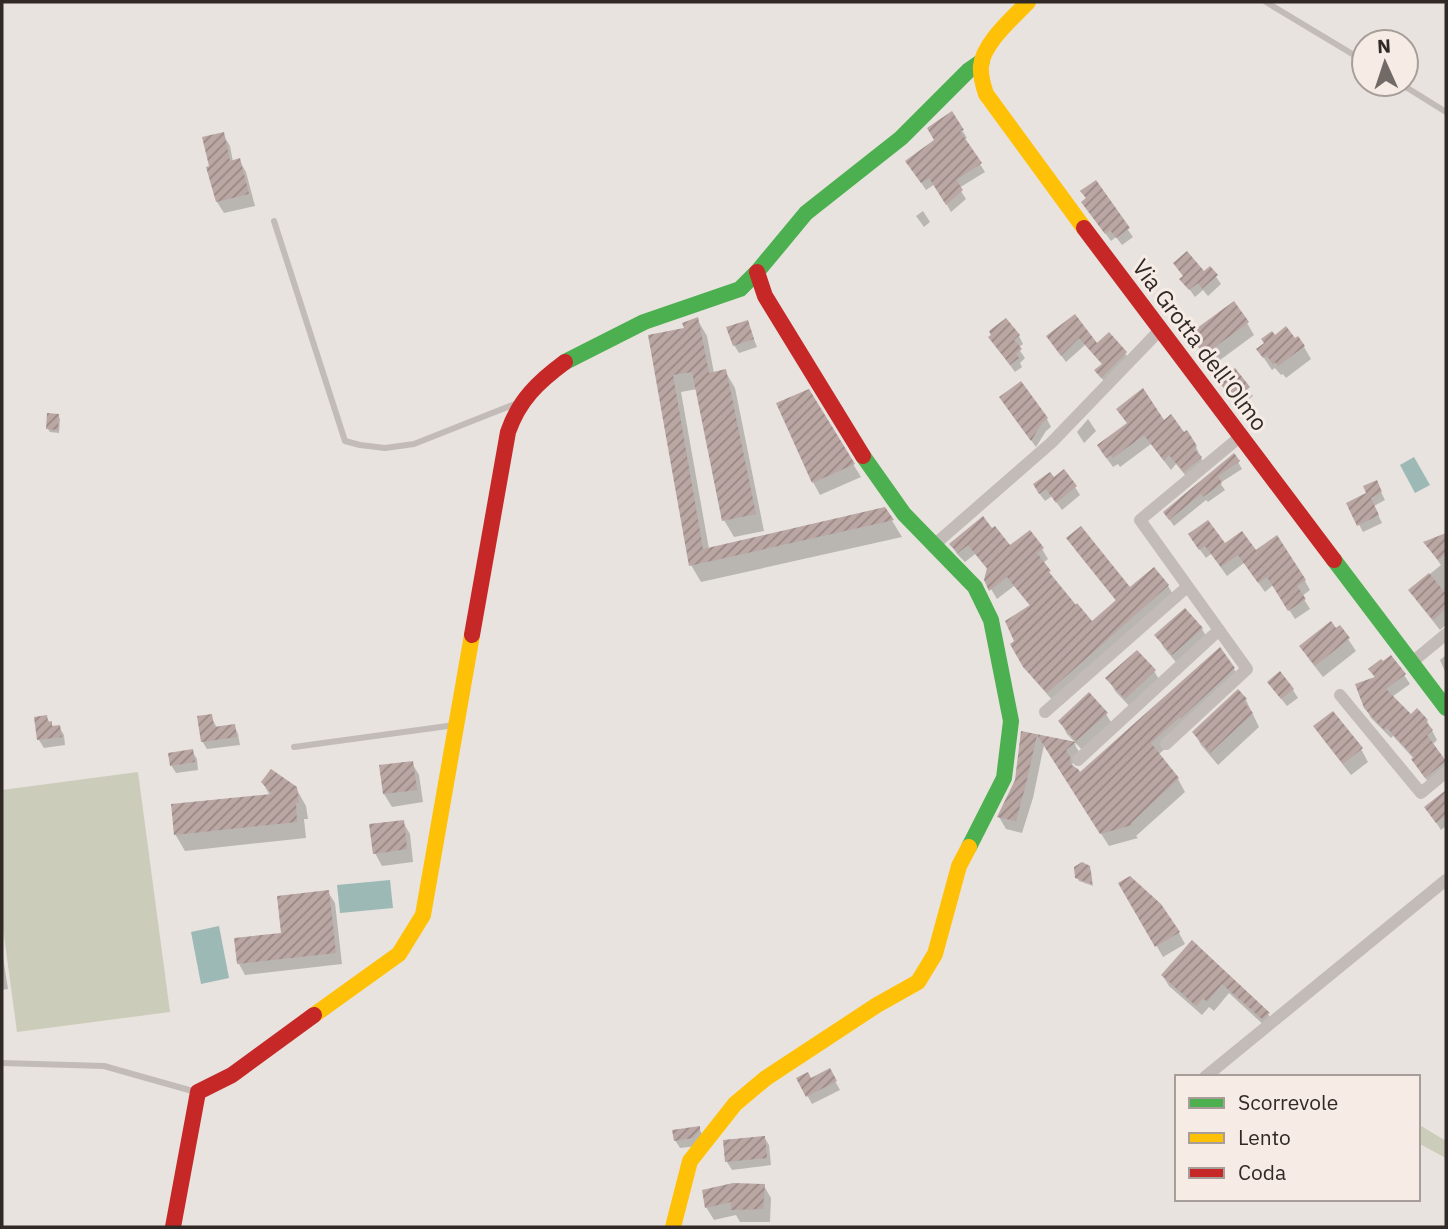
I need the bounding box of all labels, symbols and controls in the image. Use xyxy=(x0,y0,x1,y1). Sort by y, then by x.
north arrow xyxy=(1350,28,1420,98)
text: N xyxy=(1377,34,1392,58)
street label: Via Grotta dell'Olmo xyxy=(1126,253,1275,436)
legend xyxy=(1175,1075,1420,1201)
text: Scorrevole xyxy=(1238,1088,1338,1116)
text: Lento xyxy=(1238,1123,1291,1151)
text: Coda xyxy=(1238,1158,1286,1186)

